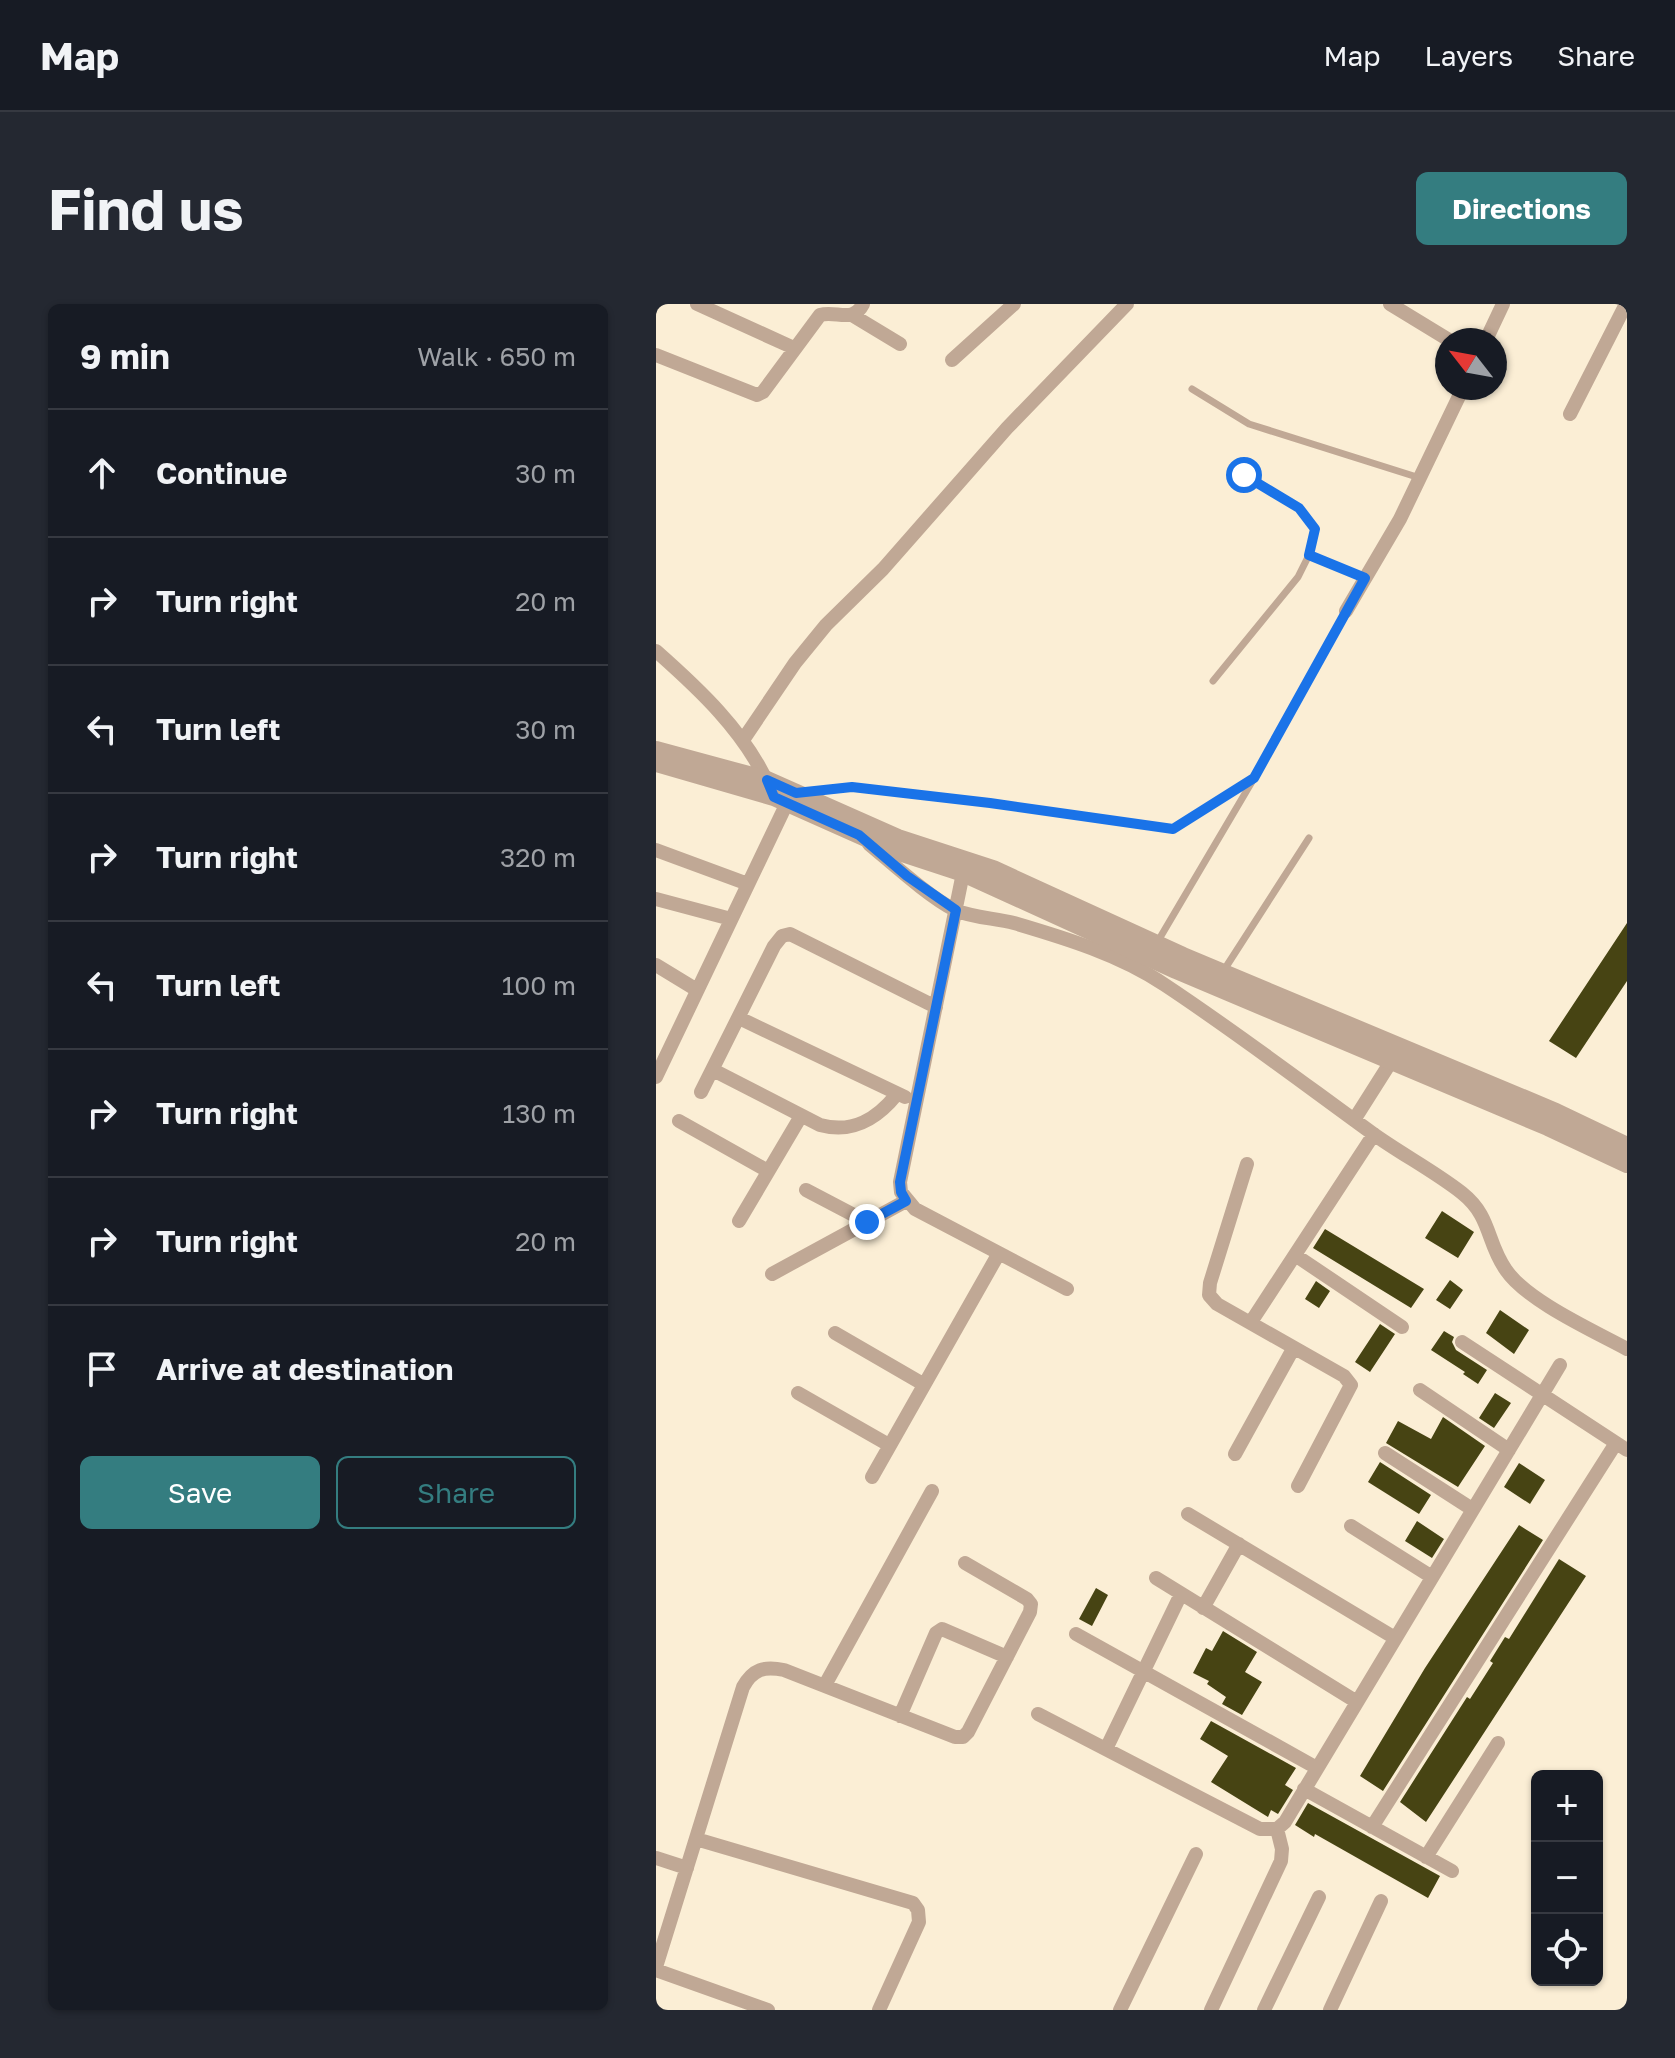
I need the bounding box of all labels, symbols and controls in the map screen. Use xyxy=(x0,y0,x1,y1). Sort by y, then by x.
text: Map xyxy=(40,33,119,78)
text: Map xyxy=(1323,39,1381,72)
text: Layers xyxy=(1425,39,1513,72)
text: Share xyxy=(1557,39,1635,72)
button: Directions xyxy=(1416,172,1627,245)
text: Find us xyxy=(48,175,244,242)
north arrow xyxy=(1435,328,1507,400)
text: 9 min xyxy=(80,336,170,376)
text: Walk · 650 m xyxy=(417,341,576,372)
icon: ahead xyxy=(80,451,124,495)
text: Continue xyxy=(156,455,287,491)
route start xyxy=(1226,457,1262,493)
text: 30 m xyxy=(515,458,576,489)
icon: right xyxy=(80,579,124,623)
text: Turn right xyxy=(156,583,298,619)
text: 20 m xyxy=(515,586,576,617)
icon: left xyxy=(80,707,124,751)
text: Turn left xyxy=(156,711,281,747)
text: 30 m xyxy=(515,714,576,745)
icon: right xyxy=(80,835,124,879)
text: Turn right xyxy=(156,839,298,875)
text: 320 m xyxy=(500,842,576,873)
icon: left xyxy=(80,963,124,1007)
text: Turn left xyxy=(156,967,281,1003)
text: 100 m xyxy=(502,970,576,1001)
icon: right xyxy=(80,1091,124,1135)
text: Turn right xyxy=(156,1095,298,1131)
text: 130 m xyxy=(503,1098,576,1129)
route end xyxy=(849,1204,885,1240)
icon: right xyxy=(80,1219,124,1263)
text: Turn right xyxy=(156,1223,298,1259)
text: 20 m xyxy=(515,1226,576,1257)
icon: arrive xyxy=(80,1347,124,1391)
text: Arrive at destination xyxy=(156,1351,453,1387)
button: Save xyxy=(80,1456,320,1529)
button: Share xyxy=(336,1456,576,1529)
map controls xyxy=(1531,1770,1603,1986)
button: + xyxy=(1531,1770,1603,1842)
button: − xyxy=(1531,1842,1603,1914)
button: locate xyxy=(1531,1914,1603,1986)

